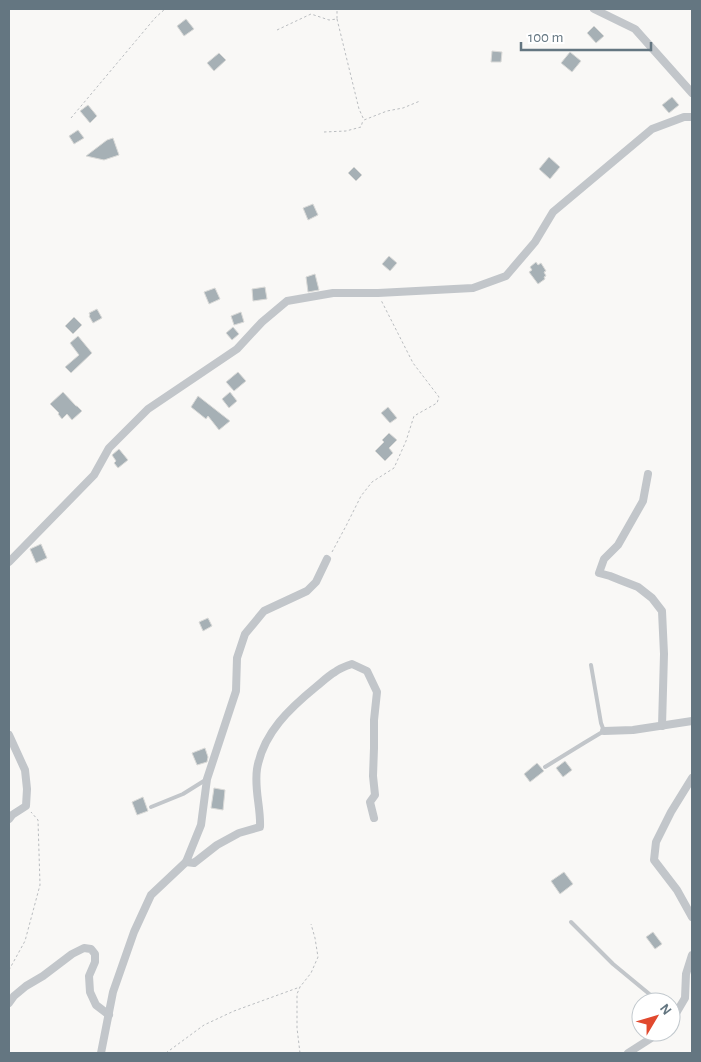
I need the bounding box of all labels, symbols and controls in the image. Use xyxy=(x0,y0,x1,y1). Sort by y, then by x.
scale bar xyxy=(521,20,651,52)
text: 100 m xyxy=(528,30,563,45)
north arrow xyxy=(631,992,681,1042)
text: N xyxy=(657,1001,674,1018)

